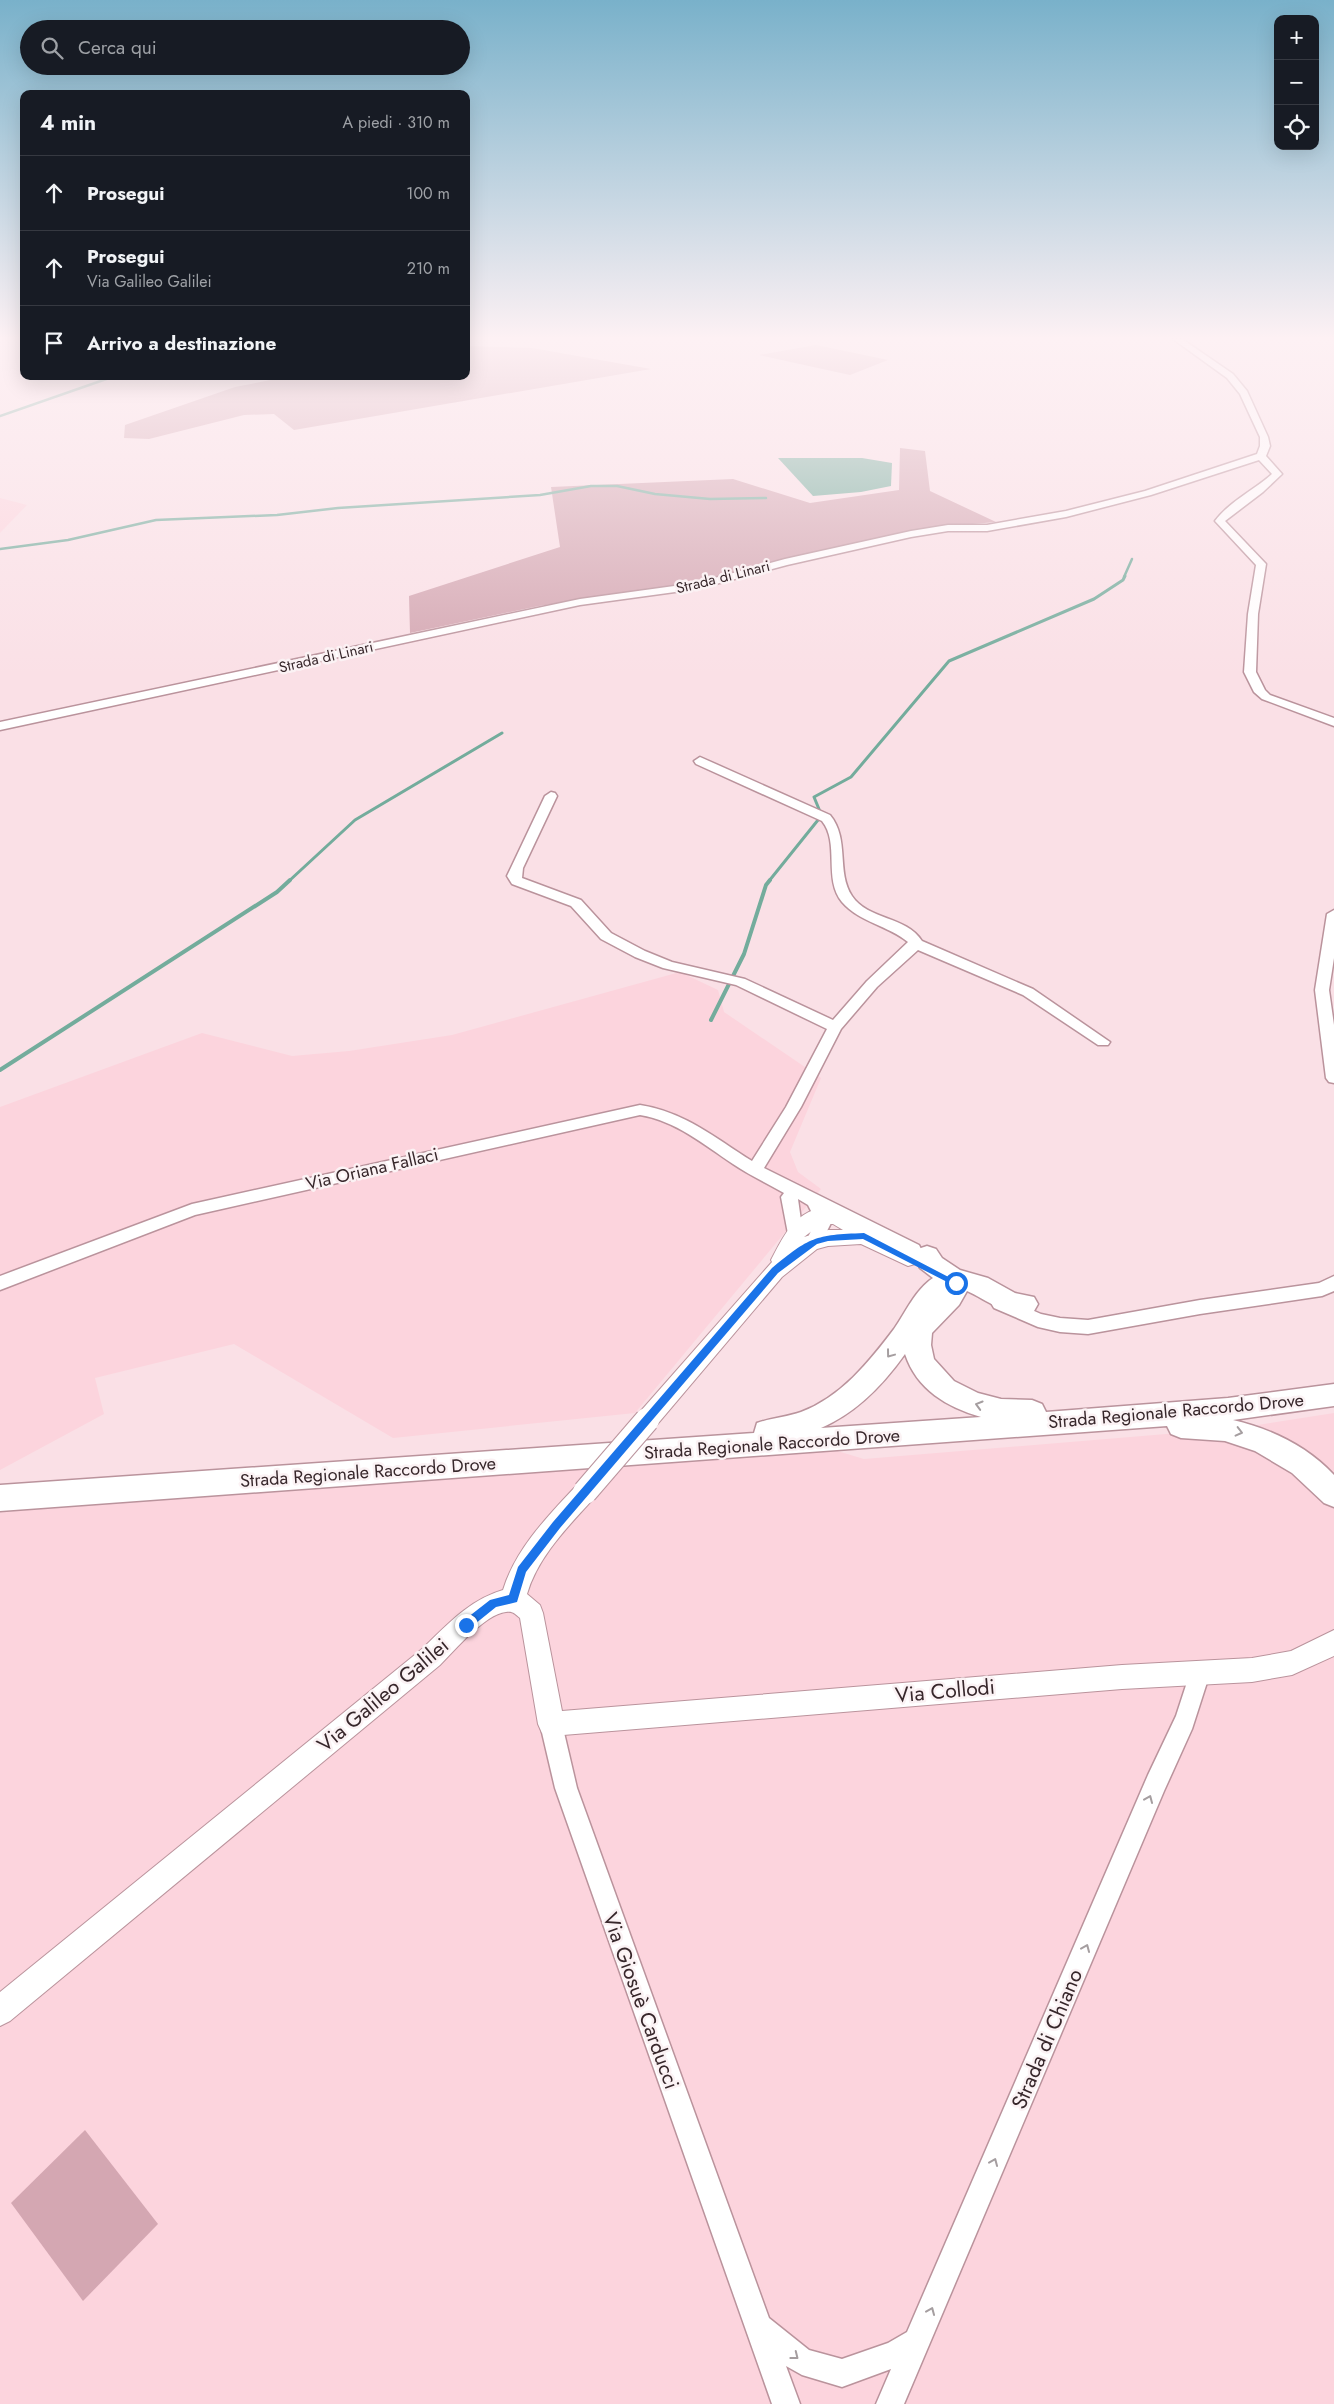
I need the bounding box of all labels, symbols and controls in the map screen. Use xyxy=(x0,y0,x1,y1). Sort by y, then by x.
map controls xyxy=(1274,15,1319,150)
button: + xyxy=(1274,15,1319,60)
search box xyxy=(20,20,470,75)
icon: search xyxy=(38,34,66,62)
text: Cerca qui xyxy=(78,34,157,61)
button: − xyxy=(1274,60,1319,105)
button: locate xyxy=(1274,105,1319,150)
text: 4 min xyxy=(40,108,96,138)
text: A piedi · 310 m xyxy=(343,111,450,134)
icon: ahead xyxy=(40,179,68,207)
text: Prosegui xyxy=(87,180,165,207)
text: 100 m xyxy=(406,182,450,205)
text: Prosegui xyxy=(87,243,165,270)
icon: ahead xyxy=(40,254,68,282)
text: 210 m xyxy=(407,257,450,280)
text: Via Galileo Galilei xyxy=(87,270,212,293)
icon: arrive xyxy=(40,329,68,357)
text: Arrivo a destinazione xyxy=(87,330,276,357)
street label: Strada di Linari xyxy=(674,555,772,599)
street label: Strada di Linari xyxy=(277,635,375,679)
street label: Via Oriana Fallaci xyxy=(303,1141,441,1197)
route start xyxy=(945,1272,968,1295)
one-way arrow xyxy=(887,1348,896,1358)
street label: Strada Regionale Raccordo Drove xyxy=(1047,1387,1305,1435)
one-way arrow xyxy=(976,1401,984,1411)
street label: Strada Regionale Raccordo Drove xyxy=(643,1422,901,1466)
one-way arrow xyxy=(1234,1427,1242,1437)
street label: Strada Regionale Raccordo Drove xyxy=(239,1450,497,1494)
route end xyxy=(455,1614,478,1637)
street label: Via Galileo Galilei xyxy=(311,1631,455,1759)
street label: Via Collodi xyxy=(894,1672,996,1710)
one-way arrow xyxy=(1143,1795,1154,1804)
street label: Via Giosuè Carducci xyxy=(595,1909,687,2093)
one-way arrow xyxy=(1079,1944,1090,1953)
street label: Strada di Chiano xyxy=(1004,1964,1090,2114)
one-way arrow xyxy=(988,2158,999,2167)
one-way arrow xyxy=(924,2307,935,2316)
one-way arrow xyxy=(789,2350,798,2358)

